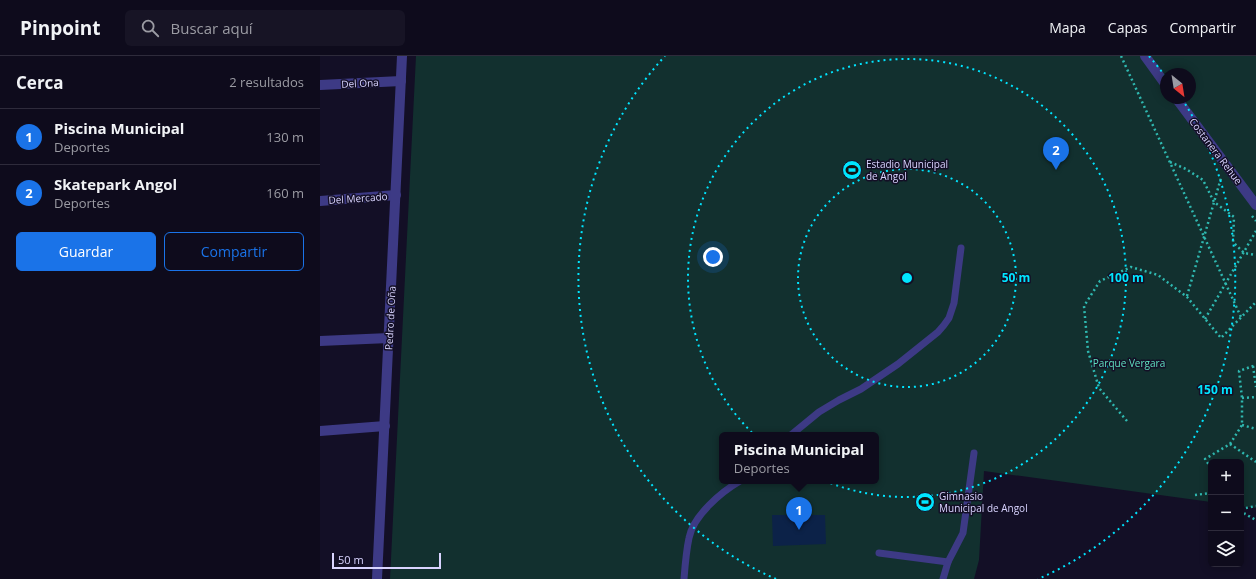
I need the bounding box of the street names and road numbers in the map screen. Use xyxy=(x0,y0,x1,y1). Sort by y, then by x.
street label: Del Ona xyxy=(341,75,379,91)
street label: Costanera Rehue xyxy=(1186,115,1246,187)
street label: Del Mercado xyxy=(328,189,388,207)
street label: Pedro de Oña xyxy=(381,286,399,350)

